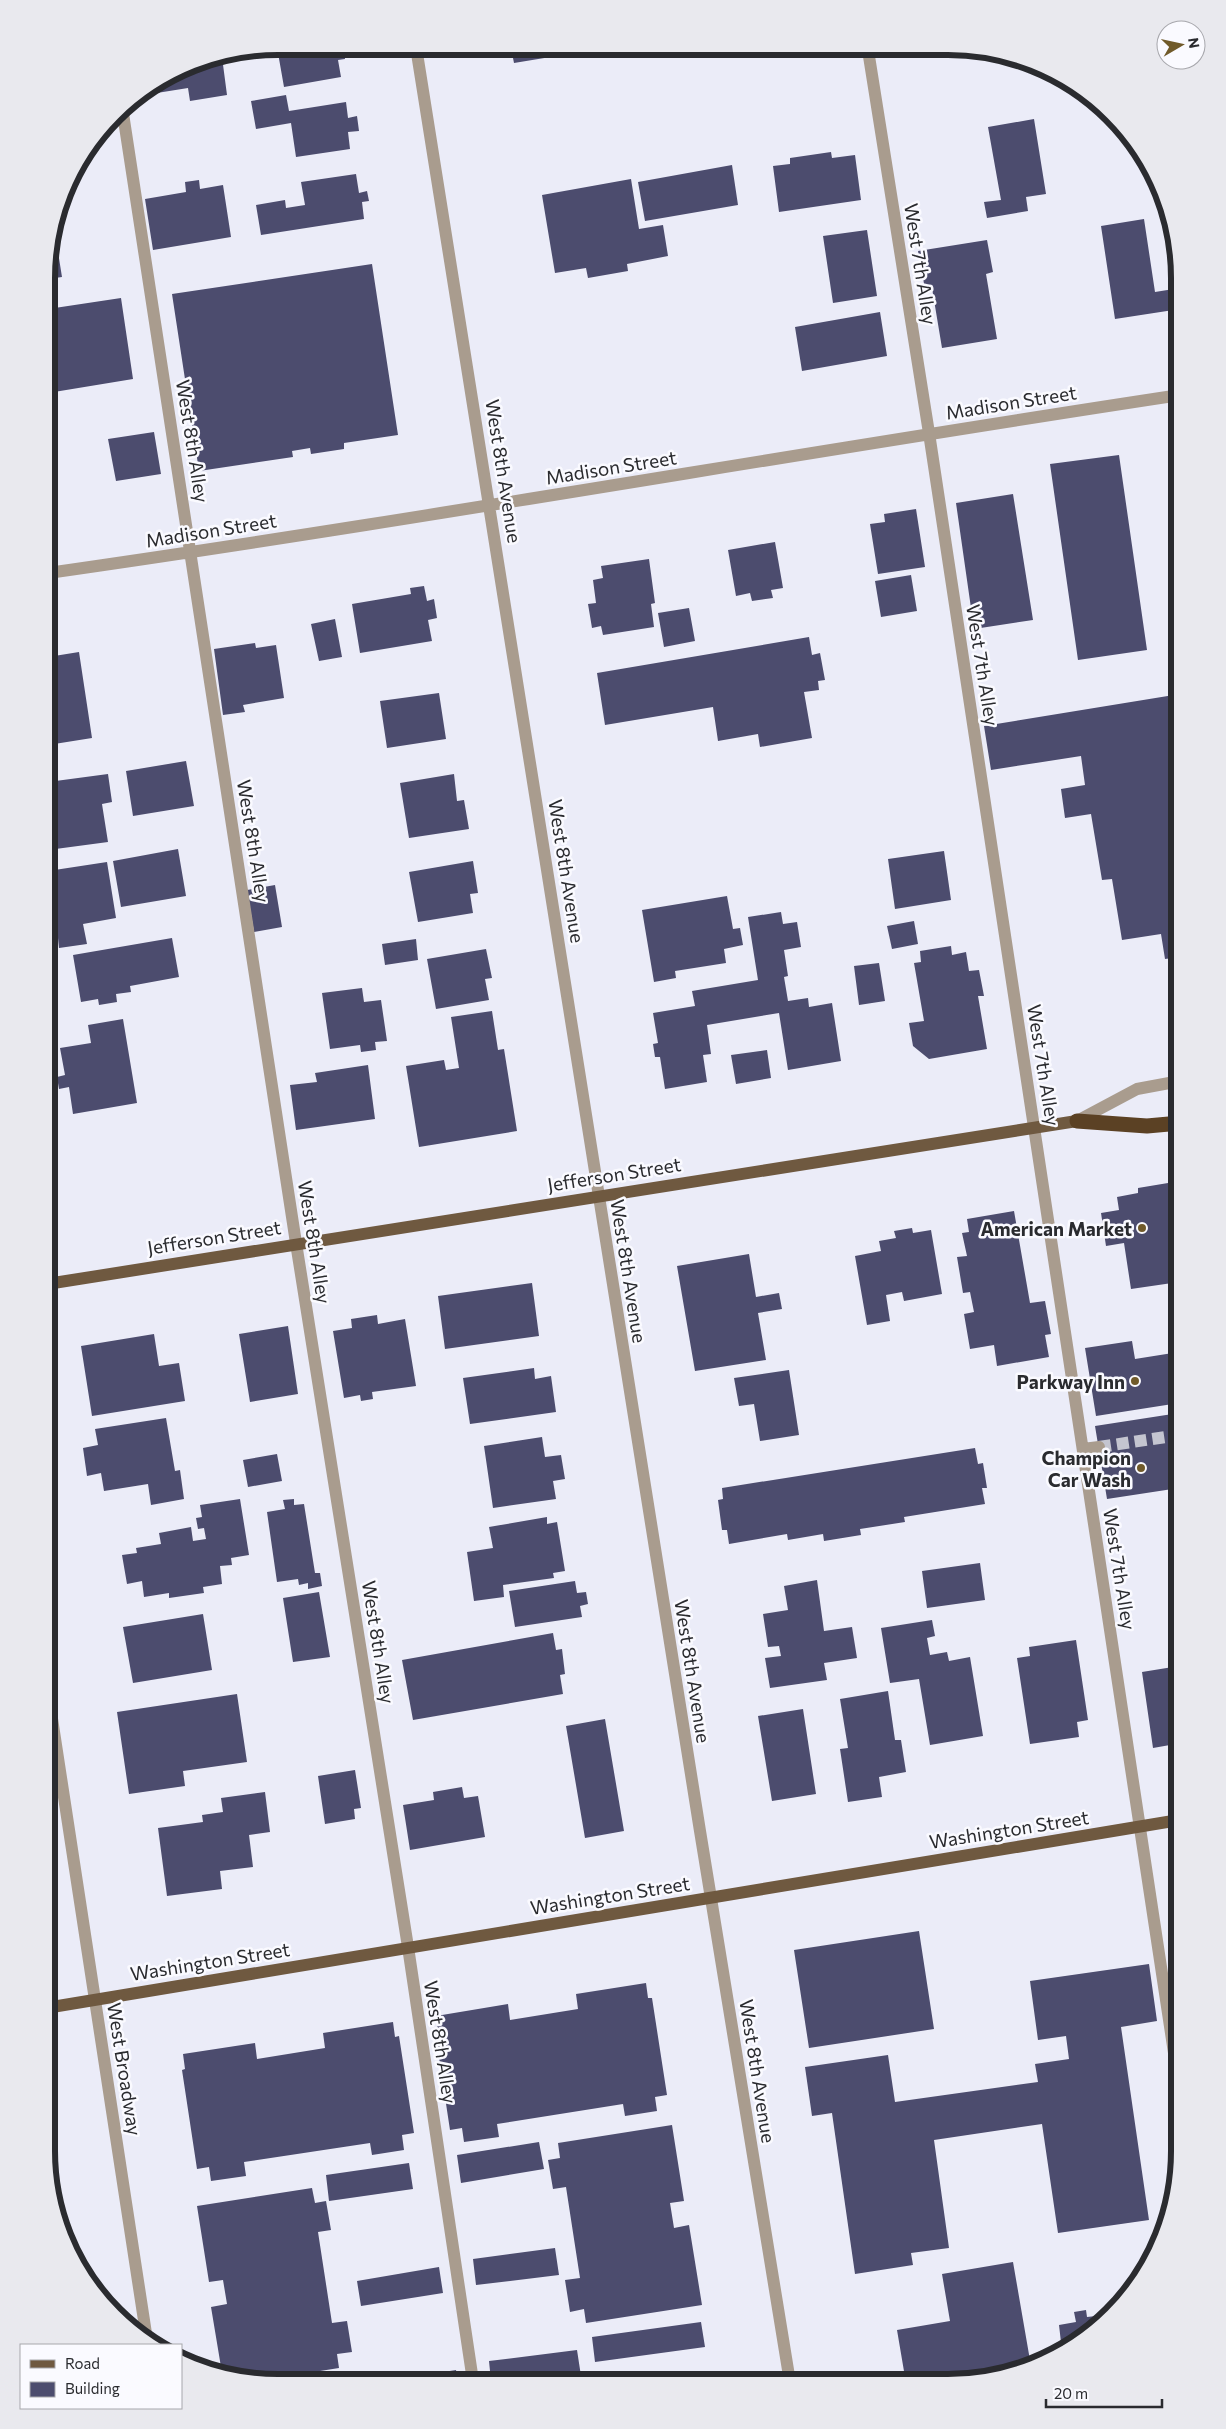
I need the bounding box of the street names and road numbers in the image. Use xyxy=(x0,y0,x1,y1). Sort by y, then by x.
street label: West 7th Alley xyxy=(900,202,942,327)
street label: West 8th Alley xyxy=(172,378,214,504)
street label: Madison Street xyxy=(944,380,1078,424)
street label: West 8th Avenue xyxy=(481,397,527,545)
street label: Madison Street xyxy=(544,445,678,489)
street label: Madison Street xyxy=(144,508,278,552)
street label: West 7th Alley xyxy=(962,603,1004,728)
street label: West 8th Alley xyxy=(233,778,275,904)
street label: West 8th Avenue xyxy=(544,797,590,945)
street label: West 7th Alley xyxy=(1023,1003,1065,1128)
street label: Jefferson Street xyxy=(546,1152,683,1196)
street label: West 8th Alley xyxy=(294,1179,336,1305)
street label: West 8th Avenue xyxy=(606,1197,652,1345)
street label: Jefferson Street xyxy=(146,1215,283,1259)
street label: West 7th Alley xyxy=(1099,1507,1141,1632)
street label: West 8th Alley xyxy=(358,1579,400,1705)
street label: West 8th Avenue xyxy=(670,1597,716,1745)
street label: Washington Street xyxy=(928,1805,1091,1853)
street label: Washington Street xyxy=(529,1871,692,1919)
street label: Washington Street xyxy=(129,1937,292,1985)
street label: West 8th Alley xyxy=(420,1979,462,2105)
street label: West 8th Avenue xyxy=(735,1997,781,2145)
street label: West Broadway xyxy=(103,2001,147,2137)

